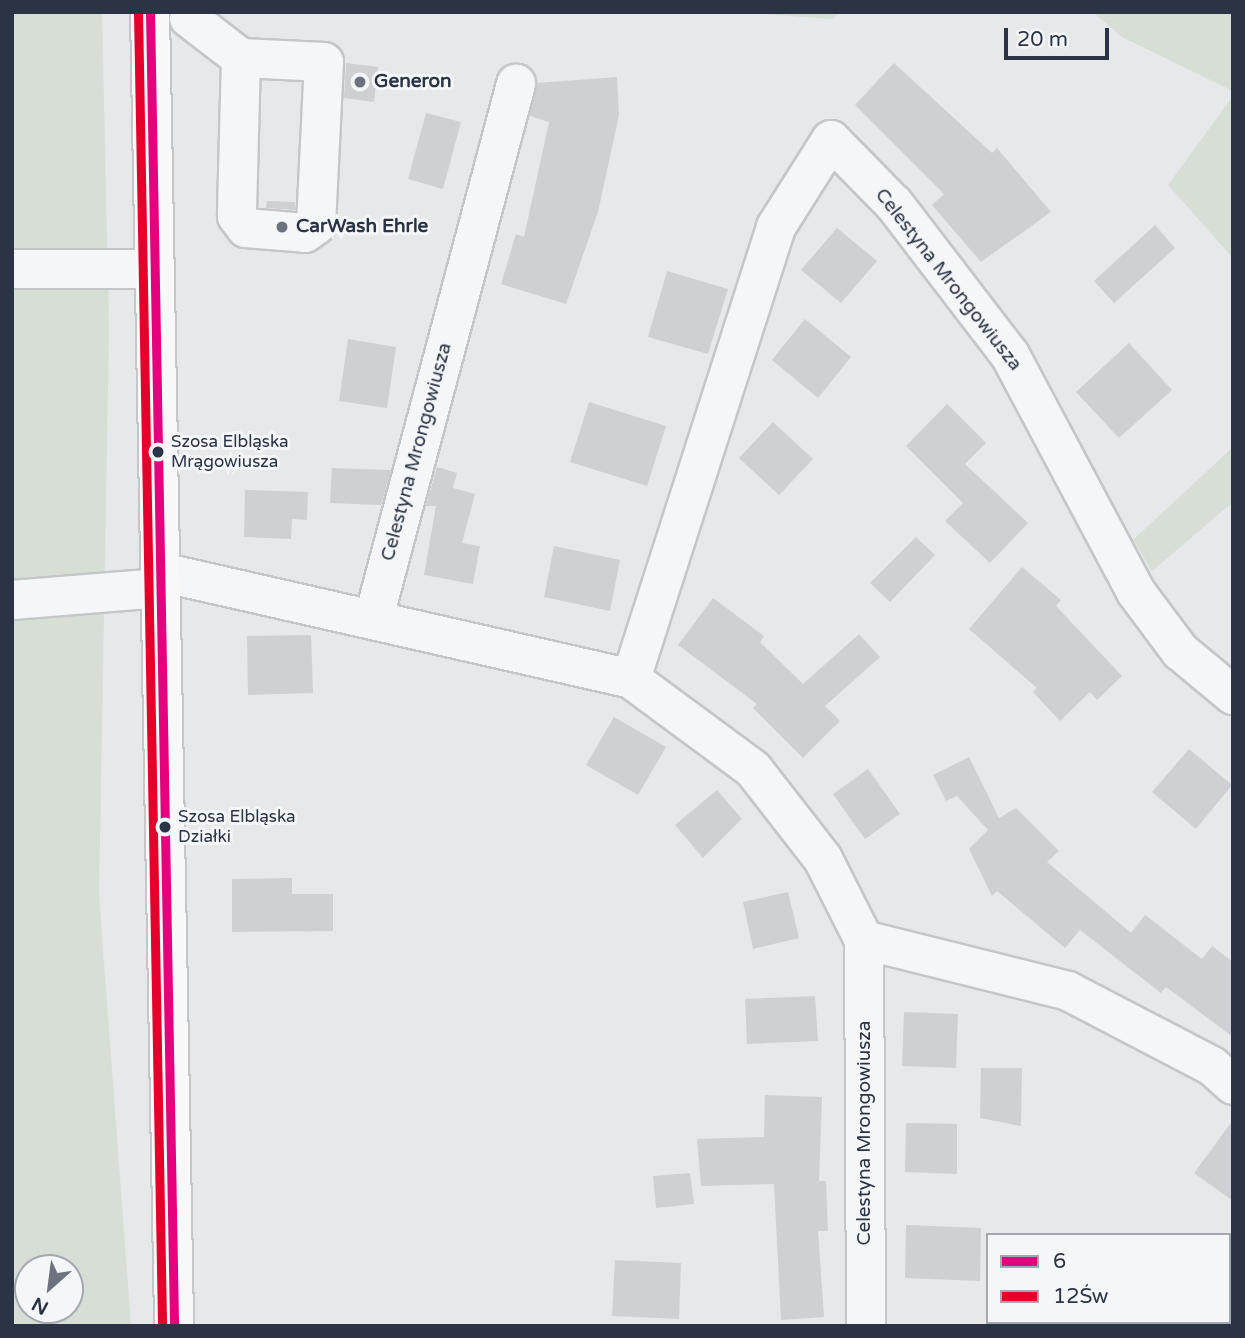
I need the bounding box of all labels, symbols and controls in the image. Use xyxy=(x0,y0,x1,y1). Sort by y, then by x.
scale bar xyxy=(1007,14,1112,58)
text: 20 m xyxy=(1017,27,1068,52)
place label: Generon xyxy=(374,71,452,93)
marker: Generon xyxy=(352,74,368,90)
street label: Celestyna Mrongowiusza xyxy=(870,184,1026,376)
place label: CarWash Ehrle xyxy=(296,216,428,238)
marker: CarWash Ehrle xyxy=(274,219,290,235)
street label: Celestyna Mrongowiusza xyxy=(377,340,457,564)
place label: Szosa Elbląska Mrągowiusza xyxy=(171,432,289,472)
marker: Szosa Elbląska Mrągowiusza xyxy=(151,445,165,459)
place label: Szosa Elbląska Działki xyxy=(178,807,296,847)
marker: Szosa Elbląska Działki xyxy=(158,820,172,834)
street label: Celestyna Mrongowiusza xyxy=(854,1020,876,1246)
legend xyxy=(986,1233,1231,1324)
text: 6 xyxy=(1053,1249,1066,1274)
north arrow xyxy=(14,1254,84,1324)
text: 12Św xyxy=(1053,1284,1108,1309)
text: N xyxy=(28,1292,52,1319)

